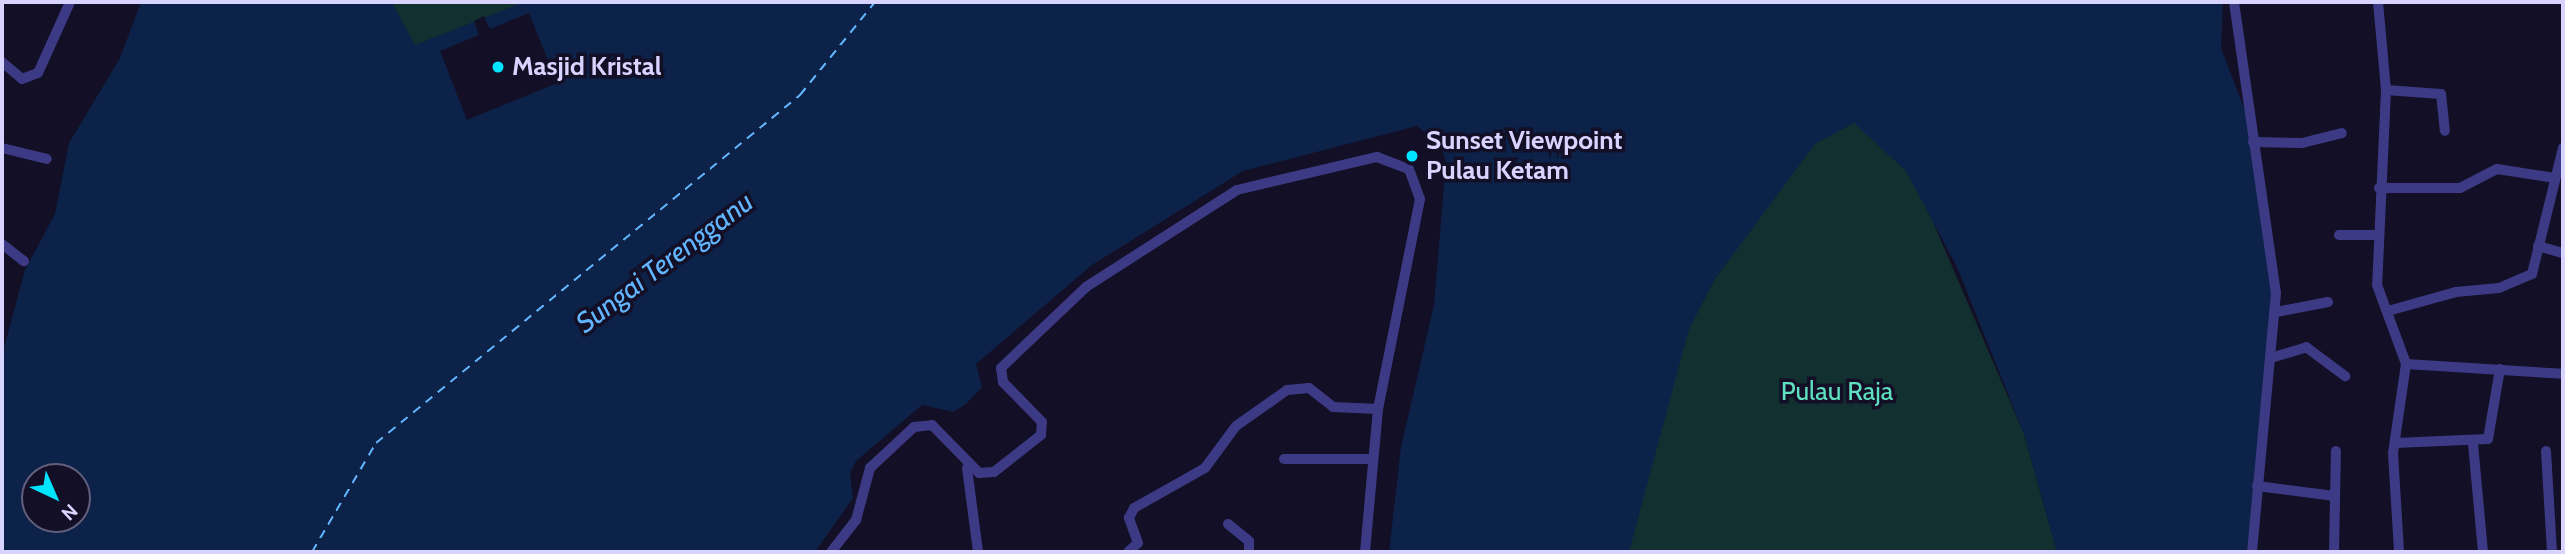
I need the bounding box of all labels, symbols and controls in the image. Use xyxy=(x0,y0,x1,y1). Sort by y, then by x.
place label: Masjid Kristal xyxy=(512,51,661,83)
marker: Masjid Kristal xyxy=(490,59,506,75)
place label: Sunset Viewpoint Pulau Ketam xyxy=(1426,125,1622,186)
marker: Sunset Viewpoint Pulau Ketam xyxy=(1404,148,1420,164)
water label: Sungai Terengganu xyxy=(569,185,759,339)
park label: Pulau Raja xyxy=(1781,376,1893,408)
north arrow xyxy=(21,463,91,533)
text: N xyxy=(57,499,82,525)

